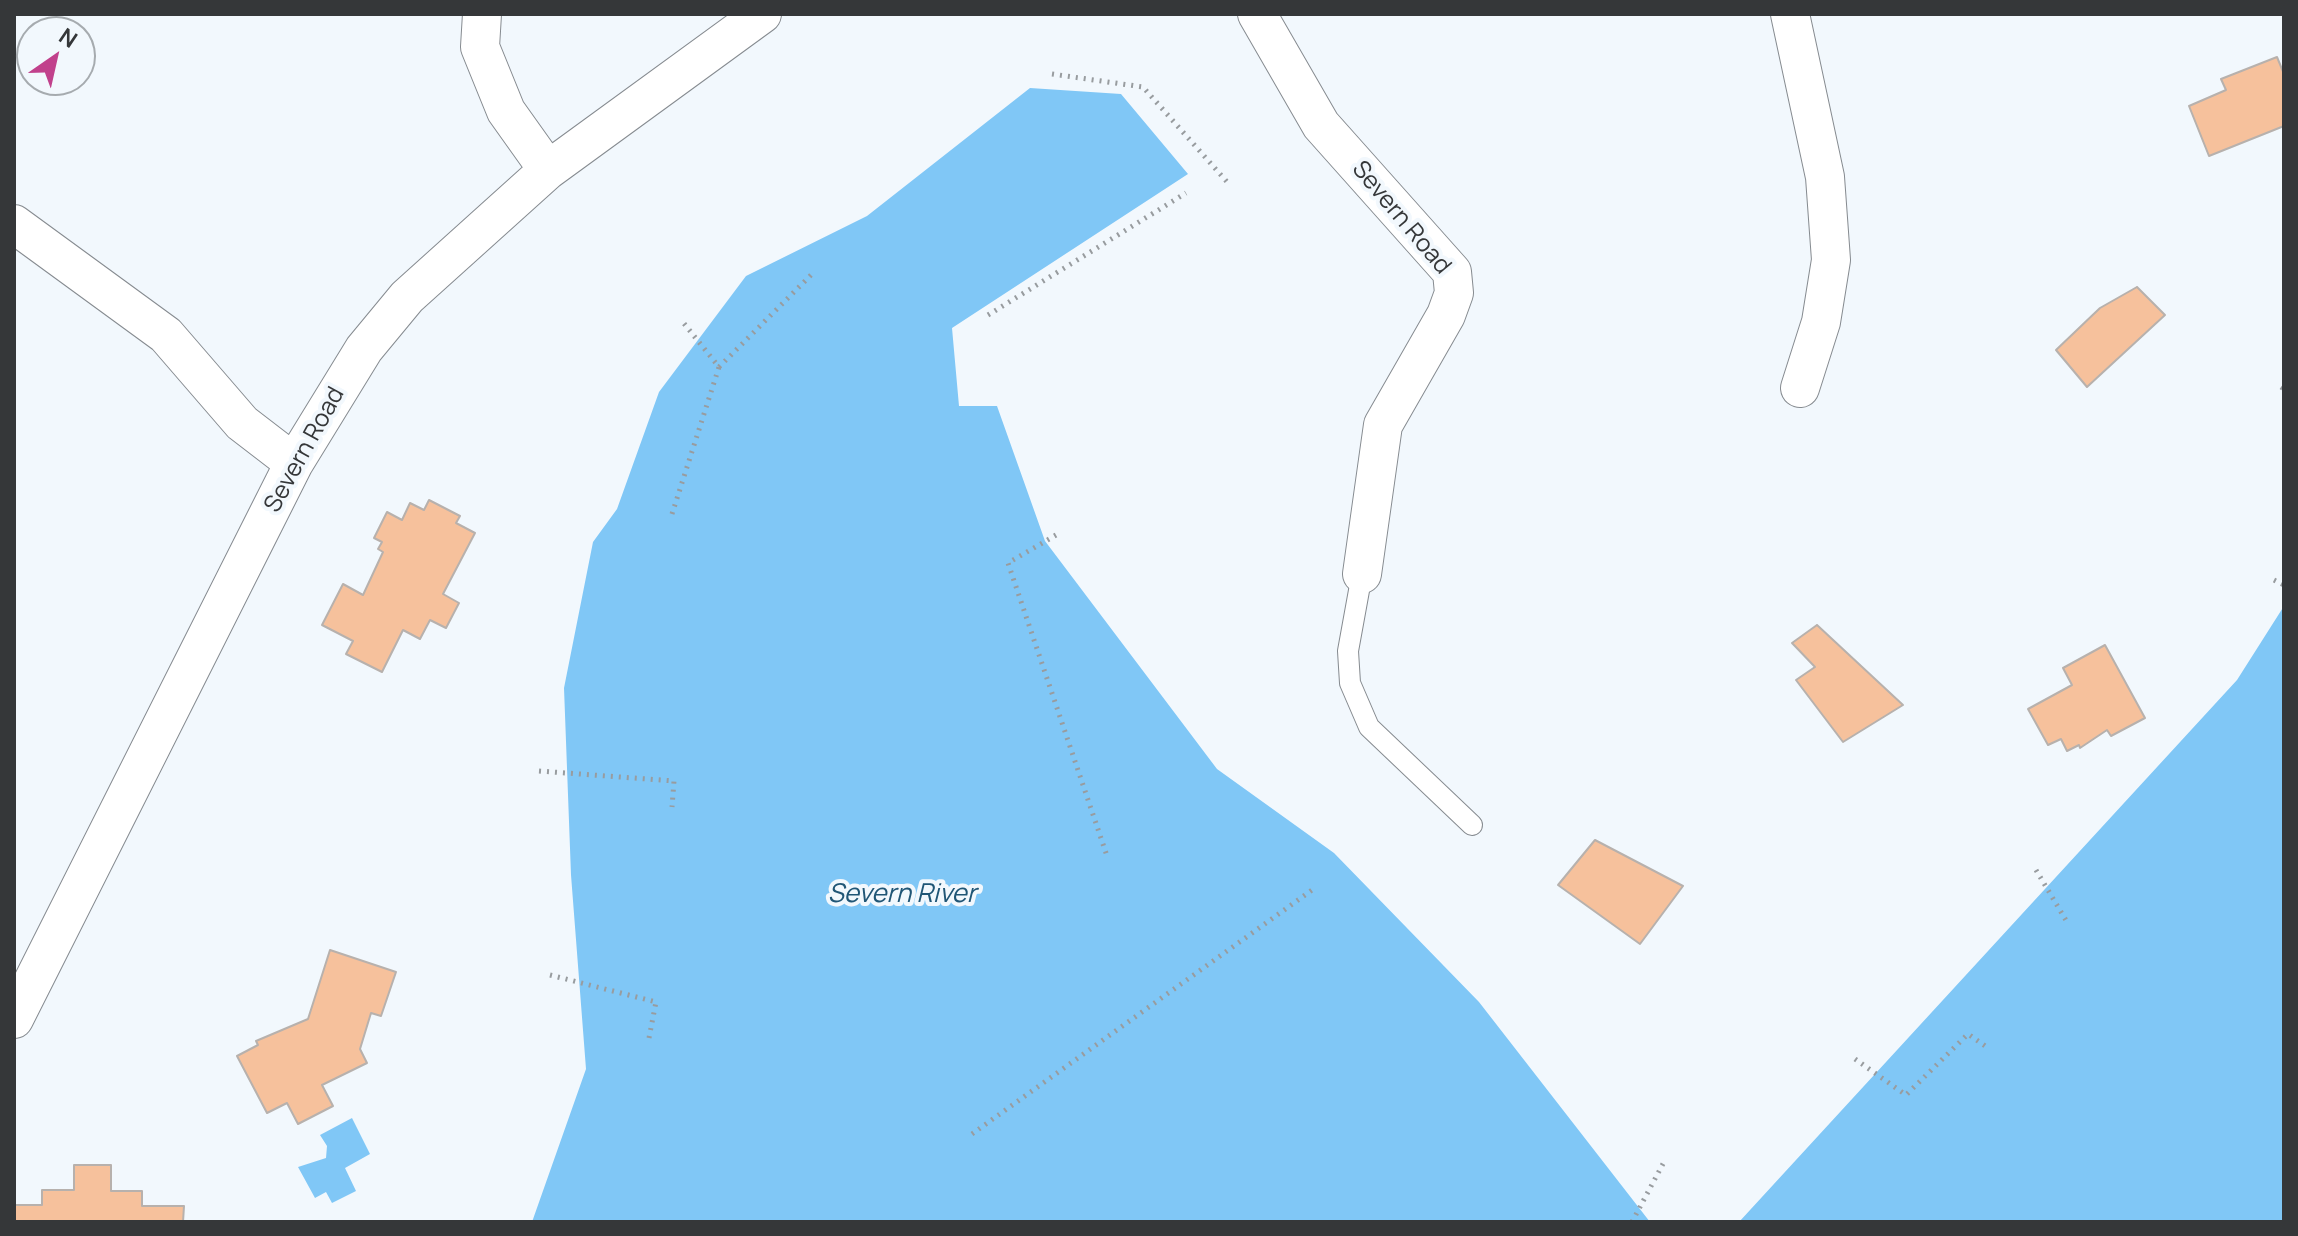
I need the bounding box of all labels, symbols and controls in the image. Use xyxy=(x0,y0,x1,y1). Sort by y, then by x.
north arrow xyxy=(16,16,96,96)
text: N xyxy=(53,21,83,55)
street label: Severn Road xyxy=(1345,156,1457,280)
street label: Severn Road xyxy=(259,382,351,518)
water label: Severn River xyxy=(828,879,976,911)

